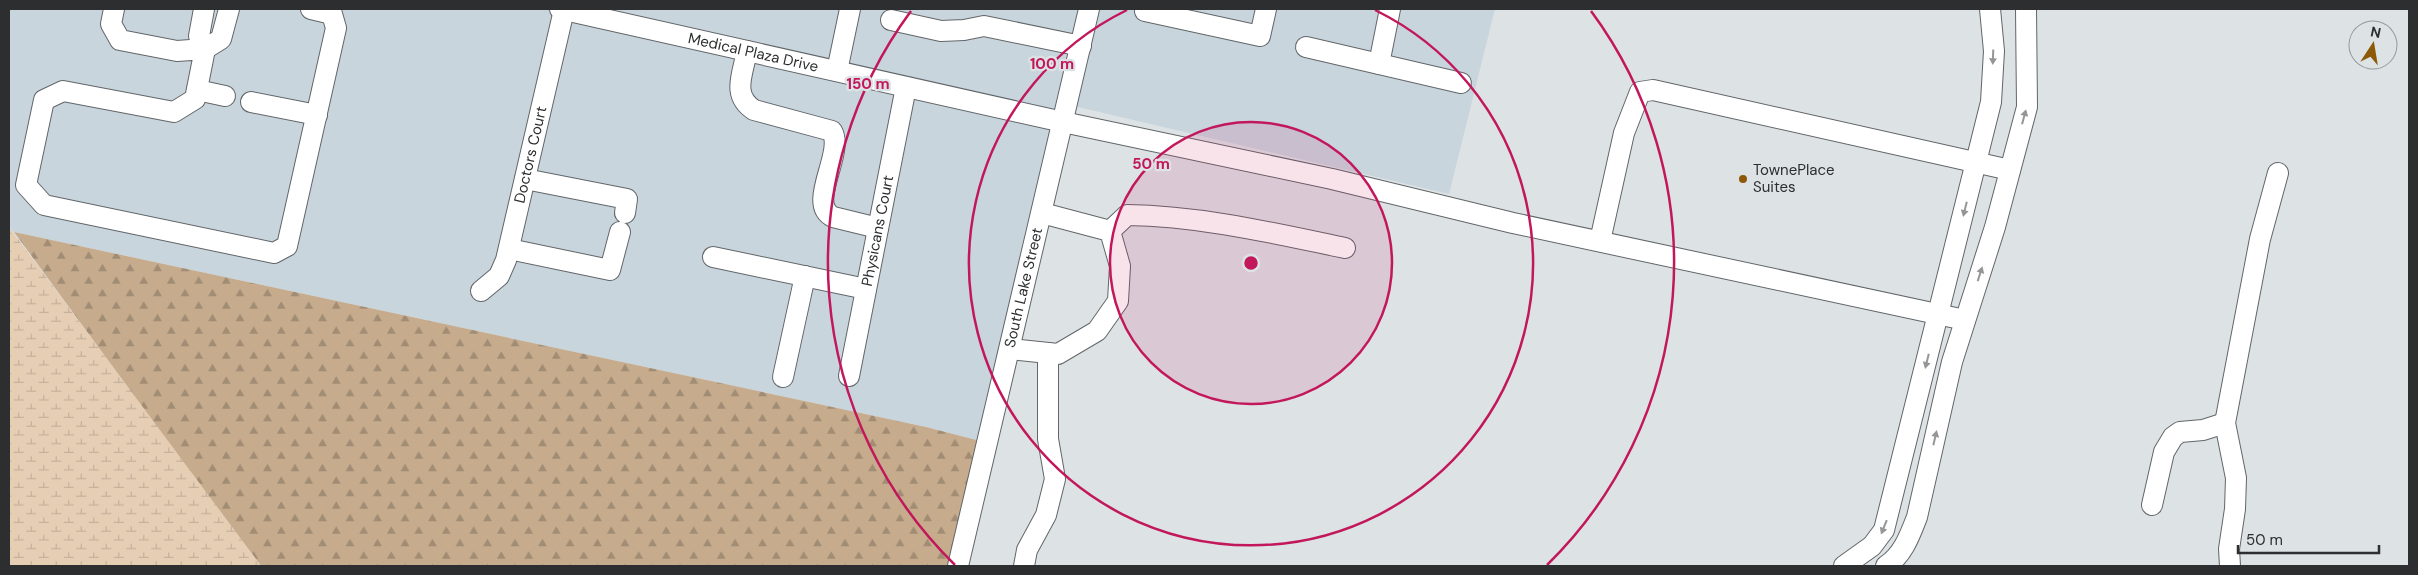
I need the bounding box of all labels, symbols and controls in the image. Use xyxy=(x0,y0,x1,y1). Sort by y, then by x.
north arrow xyxy=(2348,20,2398,70)
text: N xyxy=(2369,22,2383,42)
street label: Medical Plaza Drive xyxy=(686,28,820,77)
one-way arrow xyxy=(1989,50,1997,66)
text: 100 m xyxy=(1030,54,1074,74)
text: 150 m xyxy=(847,74,890,94)
street label: Doctors Court xyxy=(510,104,551,205)
one-way arrow xyxy=(2020,110,2028,125)
text: 50 m xyxy=(1132,154,1170,174)
place label: TownePlace Suites xyxy=(1753,160,1835,197)
street label: Physicans Court xyxy=(857,173,898,288)
marker: TownePlace Suites xyxy=(1737,173,1749,185)
one-way arrow xyxy=(1960,202,1968,217)
street label: South Lake Street xyxy=(1000,225,1047,350)
centre of rings xyxy=(1242,254,1260,272)
one-way arrow xyxy=(1976,266,1984,281)
one-way arrow xyxy=(1923,354,1931,369)
one-way arrow xyxy=(1931,430,1939,446)
one-way arrow xyxy=(1880,519,1888,534)
scale bar xyxy=(2238,522,2379,554)
text: 50 m xyxy=(2246,530,2283,550)

